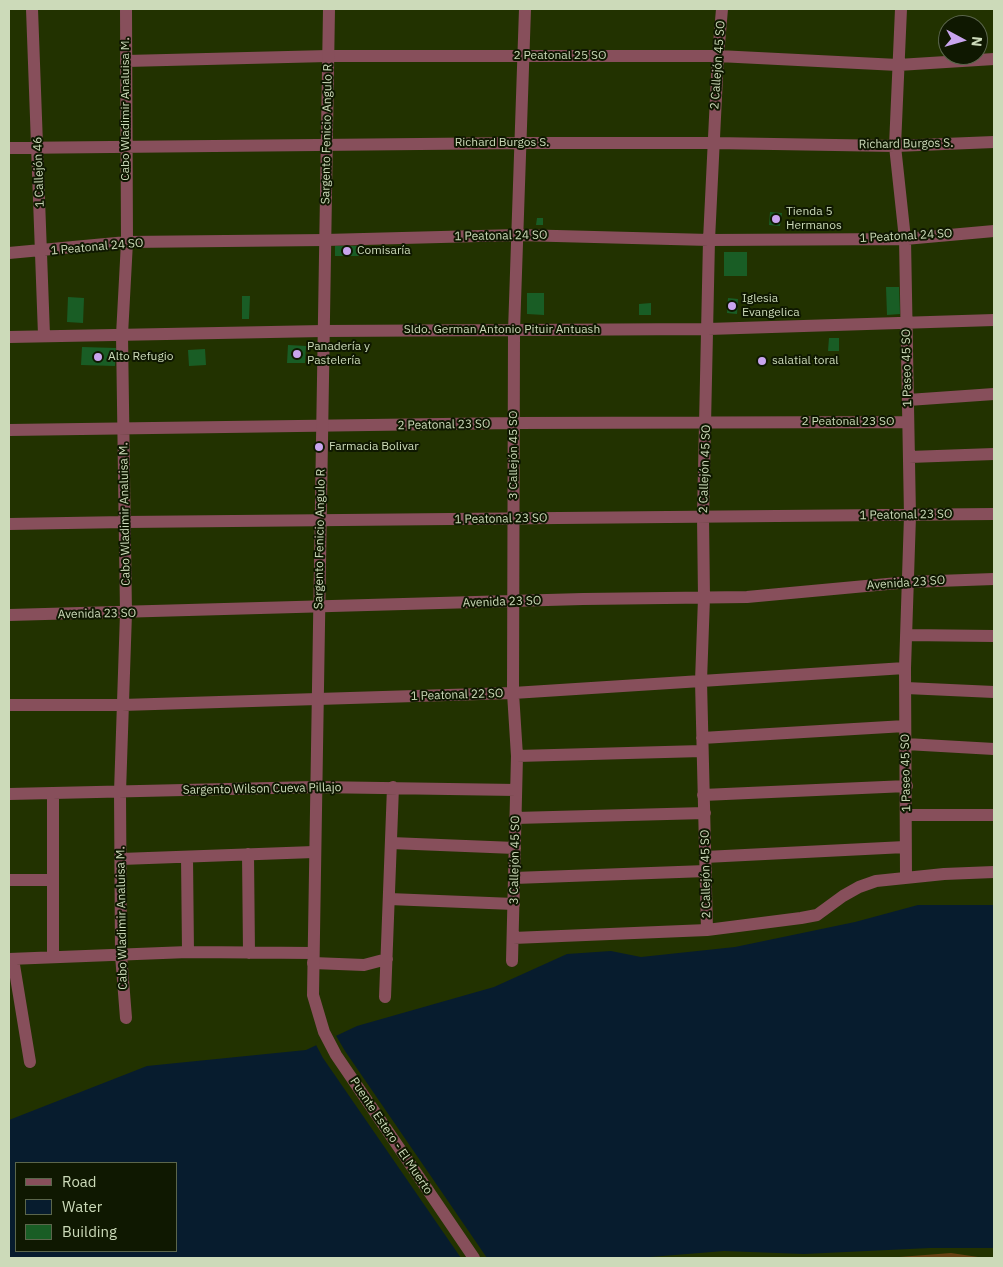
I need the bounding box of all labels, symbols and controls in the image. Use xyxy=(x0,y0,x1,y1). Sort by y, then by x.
north arrow xyxy=(938,15,988,65)
street label: 2 Callejón 45 SO xyxy=(708,20,728,110)
text: N xyxy=(967,35,986,47)
street label: Cabo Wladimir Analuisa M. xyxy=(119,37,133,181)
street label: 2 Peatonal 25 SO xyxy=(514,49,606,63)
street label: Sargento Fenicio Angulo R xyxy=(319,64,335,204)
street label: 1 Callejón 46 xyxy=(31,136,47,208)
street label: Richard Burgos S. xyxy=(455,136,549,150)
street label: Richard Burgos S. xyxy=(859,136,953,152)
place label: Tienda 5 Hermanos xyxy=(786,205,842,233)
marker: Tienda 5 Hermanos xyxy=(770,213,782,225)
street label: 1 Peatonal 24 SO xyxy=(859,226,953,246)
street label: 1 Peatonal 24 SO xyxy=(454,228,548,244)
street label: 1 Peatonal 24 SO xyxy=(50,236,144,258)
place label: Comisaría xyxy=(357,244,411,258)
marker: Comisaría xyxy=(341,245,353,257)
place label: Iglesia Evangelica xyxy=(742,292,800,320)
marker: Iglesia Evangelica xyxy=(726,300,738,312)
street label: Sldo. German Antonio Pituir Antuash xyxy=(404,323,600,337)
street label: 1 Paseo 45 SO xyxy=(899,329,915,407)
place label: Panadería y Pastelería xyxy=(307,340,370,368)
marker: Panadería y Pastelería xyxy=(291,348,303,360)
place label: Alto Refugio xyxy=(108,350,173,364)
marker: Alto Refugio xyxy=(92,351,104,363)
place label: salatial toral xyxy=(772,354,839,368)
marker: salatial toral xyxy=(756,355,768,367)
street label: 3 Callejón 45 SO xyxy=(507,410,521,500)
street label: 2 Peatonal 23 SO xyxy=(802,415,894,429)
street label: 2 Peatonal 23 SO xyxy=(397,417,491,433)
street label: 2 Callejón 45 SO xyxy=(696,424,714,514)
place label: Farmacia Bolivar xyxy=(329,440,419,454)
marker: Farmacia Bolivar xyxy=(313,441,325,453)
street label: Cabo Wladimir Analuisa M. xyxy=(117,442,133,586)
street label: Sargento Fenicio Angulo R xyxy=(312,469,328,609)
street label: 1 Peatonal 23 SO xyxy=(859,507,953,523)
street label: 1 Peatonal 23 SO xyxy=(454,511,548,527)
street label: Avenida 23 SO xyxy=(866,573,946,593)
street label: Avenida 23 SO xyxy=(462,593,542,611)
street label: Avenida 23 SO xyxy=(58,606,136,622)
street label: 1 Peatonal 22 SO xyxy=(410,686,504,704)
street label: 1 Paseo 45 SO xyxy=(898,734,914,812)
street label: Sargento Wilson Cueva Pillajo xyxy=(183,780,341,798)
street label: 3 Callejón 45 SO xyxy=(507,815,523,905)
street label: 2 Callejón 45 SO xyxy=(698,829,714,919)
street label: Cabo Wladimir Analuisa M. xyxy=(114,846,130,990)
street label: Puente Estero - El Muerto xyxy=(347,1075,435,1197)
legend xyxy=(15,1162,178,1252)
text: Road xyxy=(62,1172,97,1191)
text: Water xyxy=(62,1197,102,1216)
text: Building xyxy=(62,1222,117,1241)

